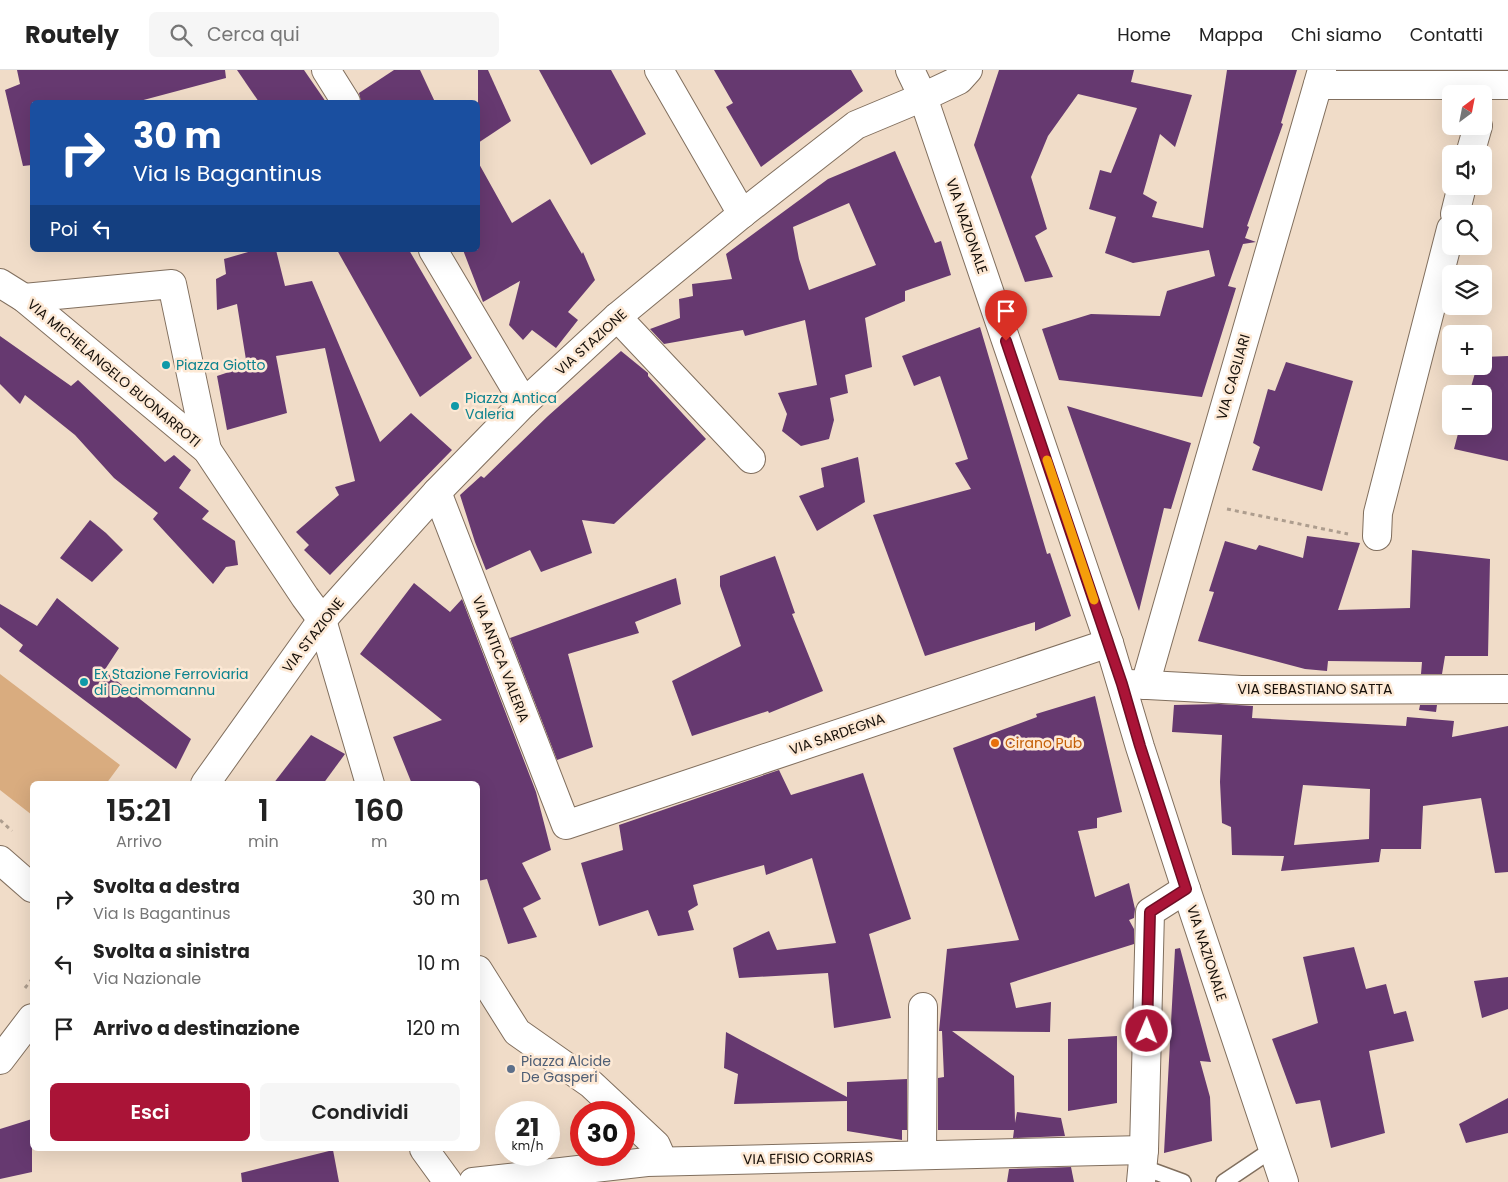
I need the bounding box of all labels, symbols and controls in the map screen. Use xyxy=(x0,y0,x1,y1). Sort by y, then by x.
search box xyxy=(149,12,499,57)
text: Routely xyxy=(25,18,119,51)
icon: search xyxy=(167,21,195,49)
text: Cerca qui xyxy=(207,21,300,48)
text: Home xyxy=(1117,22,1171,47)
text: Mappa xyxy=(1199,22,1263,47)
text: Chi siamo xyxy=(1291,22,1382,47)
text: Contatti xyxy=(1410,22,1483,47)
north arrow xyxy=(1442,85,1492,135)
map controls xyxy=(1442,85,1492,435)
text: 30 m xyxy=(133,111,221,160)
icon: right xyxy=(50,120,115,185)
button: sound xyxy=(1442,145,1492,195)
text: Via Is Bagantinus xyxy=(133,158,322,189)
street label: VIA NAZIONALE xyxy=(941,176,993,276)
button: search xyxy=(1442,205,1492,255)
icon: left xyxy=(88,215,116,243)
text: Poi xyxy=(50,216,78,243)
button: layers xyxy=(1442,265,1492,315)
pin xyxy=(985,290,1027,341)
street label: VIA MICHELANGELO BUONARROTI xyxy=(23,294,205,452)
icon: arrive xyxy=(992,297,1020,325)
street label: VIA STAZIONE xyxy=(551,304,631,380)
button: + xyxy=(1442,325,1492,375)
street label: VIA CAGLIARI xyxy=(1211,332,1255,422)
place label: Piazza Giotto xyxy=(176,355,265,375)
marker: Piazza Giotto xyxy=(160,359,172,371)
button: − xyxy=(1442,385,1492,435)
place label: Piazza Antica Valeria xyxy=(465,388,557,424)
marker: Piazza Antica Valeria xyxy=(449,400,461,412)
street label: VIA STAZIONE xyxy=(277,593,349,677)
street label: VIA ANTICA VALERIA xyxy=(468,593,534,725)
place label: Ex Stazione Ferroviaria di Decimomannu xyxy=(94,664,249,700)
marker: Ex Stazione Ferroviaria di Decimomannu xyxy=(78,676,90,688)
street label: VIA SEBASTIANO SATTA xyxy=(1238,679,1393,699)
street label: VIA SARDEGNA xyxy=(787,708,887,760)
place label: Cirano Pub xyxy=(1005,733,1082,753)
marker: Cirano Pub xyxy=(989,737,1001,749)
text: 15:21 xyxy=(106,789,172,832)
text: 1 xyxy=(258,789,269,832)
text: 160 xyxy=(355,789,404,832)
text: Arrivo xyxy=(116,830,162,853)
text: min xyxy=(248,830,279,853)
text: m xyxy=(371,830,388,853)
text: Svolta a destra xyxy=(93,873,240,900)
icon: right xyxy=(50,885,78,913)
text: 30 m xyxy=(412,885,460,912)
text: Via Is Bagantinus xyxy=(93,902,231,925)
street label: VIA NAZIONALE xyxy=(1182,902,1232,1004)
text: Svolta a sinistra xyxy=(93,938,250,965)
icon: left xyxy=(50,950,78,978)
text: 10 m xyxy=(417,950,460,977)
text: Via Nazionale xyxy=(93,967,201,990)
position arrow xyxy=(1120,1004,1172,1056)
icon: arrive xyxy=(50,1015,78,1043)
text: Arrivo a destinazione xyxy=(93,1015,300,1042)
text: 120 m xyxy=(406,1015,460,1042)
place label: Piazza Alcide De Gasperi xyxy=(521,1051,611,1087)
marker: Piazza Alcide De Gasperi xyxy=(505,1063,517,1075)
button: Esci xyxy=(50,1083,250,1141)
button: Condividi xyxy=(260,1083,460,1141)
speed limit sign: 30 xyxy=(570,1101,635,1166)
text: 21 xyxy=(516,1110,539,1145)
text: km/h xyxy=(512,1137,543,1154)
street label: VIA EFISIO CORRIAS xyxy=(743,1147,873,1169)

